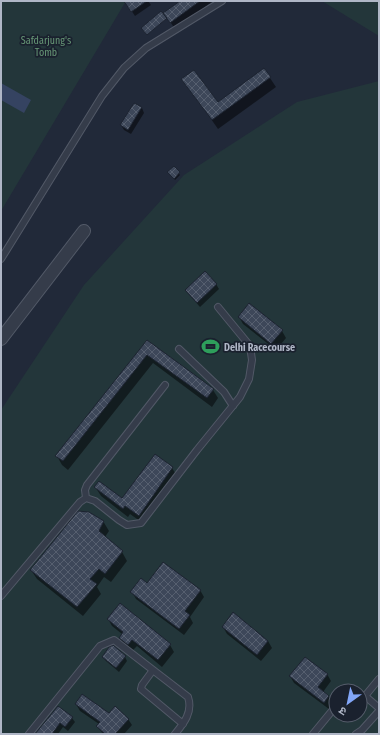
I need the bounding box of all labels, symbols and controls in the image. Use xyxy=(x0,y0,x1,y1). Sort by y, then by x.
park label: Safdarjung's Tomb xyxy=(21,35,71,59)
sports icon: Delhi Racecourse xyxy=(201,337,221,357)
place label: Delhi Racecourse xyxy=(224,342,295,354)
north arrow xyxy=(328,683,368,723)
text: उ xyxy=(336,703,349,718)

